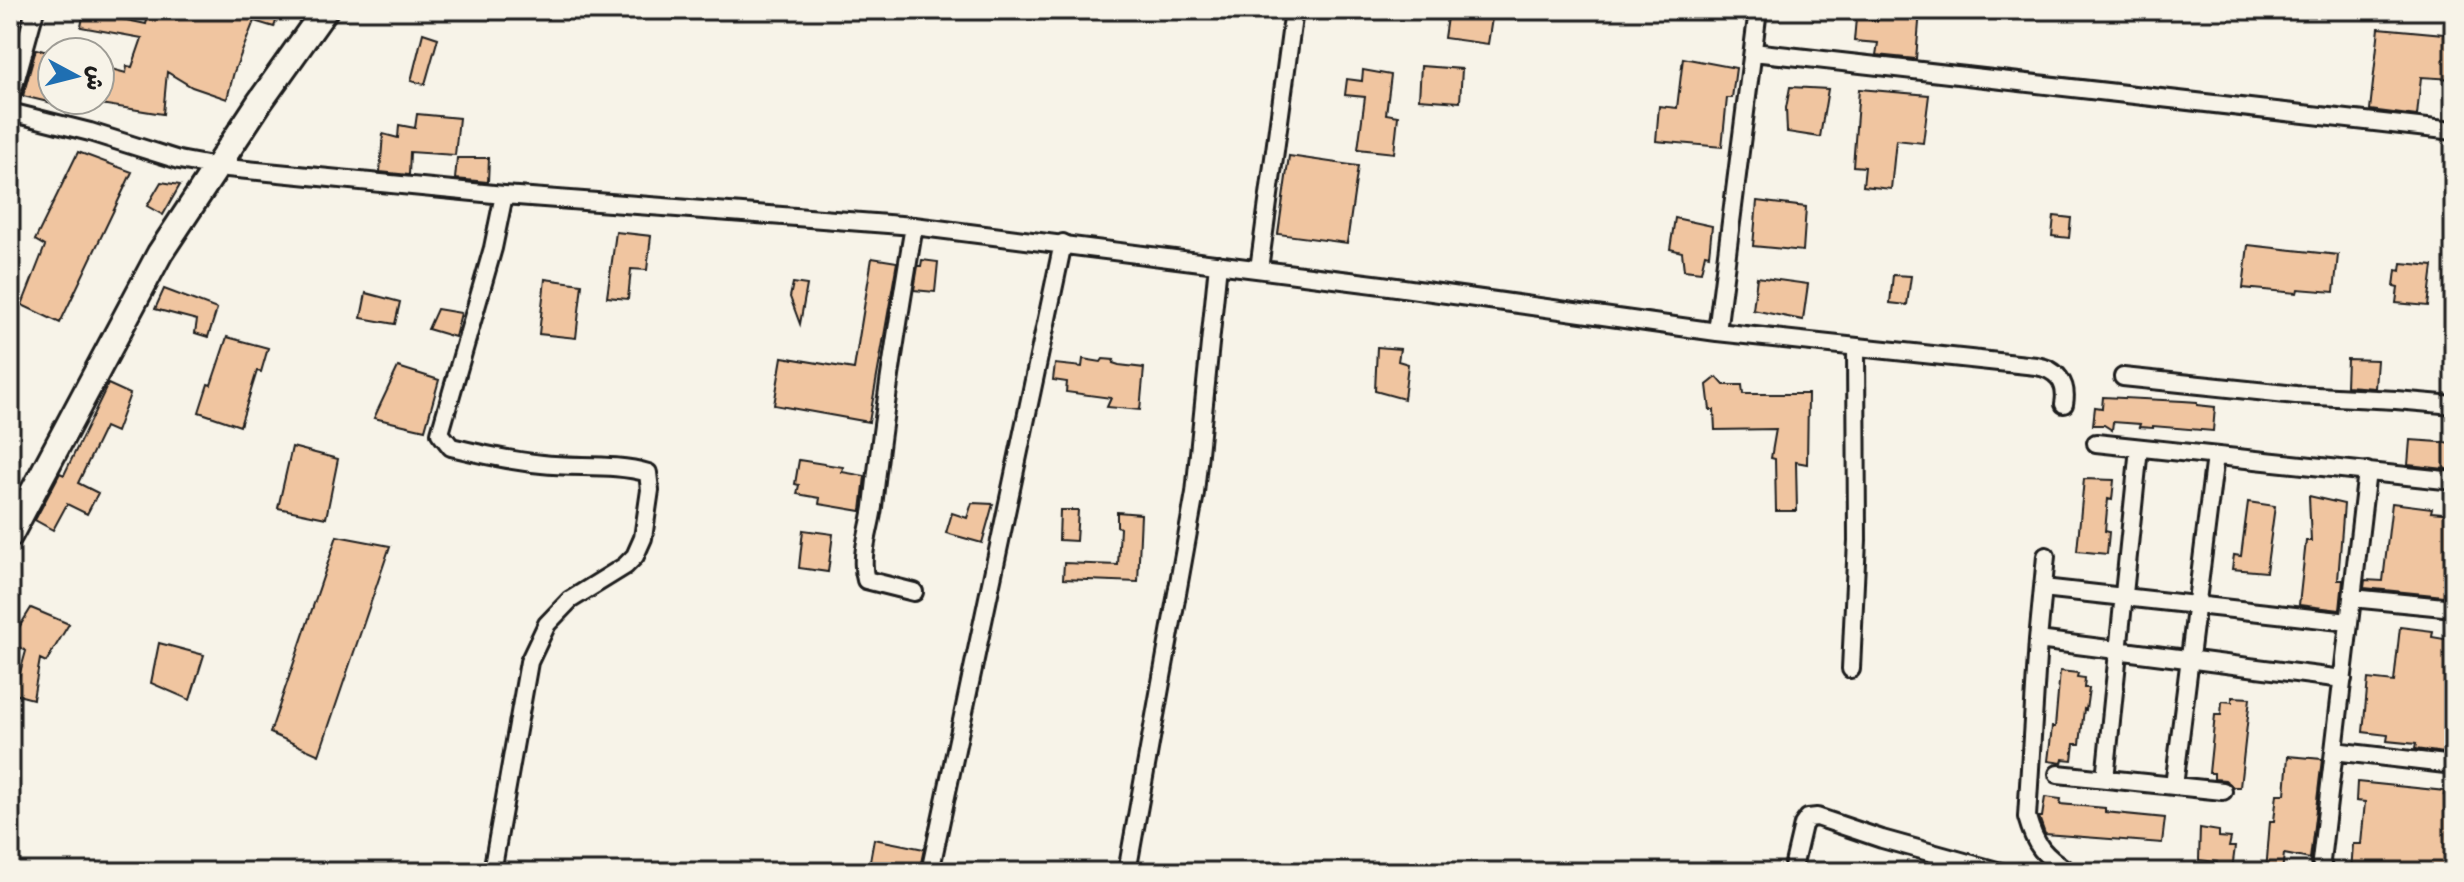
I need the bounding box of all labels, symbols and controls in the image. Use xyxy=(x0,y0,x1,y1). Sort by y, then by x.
north arrow xyxy=(36,36,116,116)
text: ش xyxy=(79,65,110,92)

